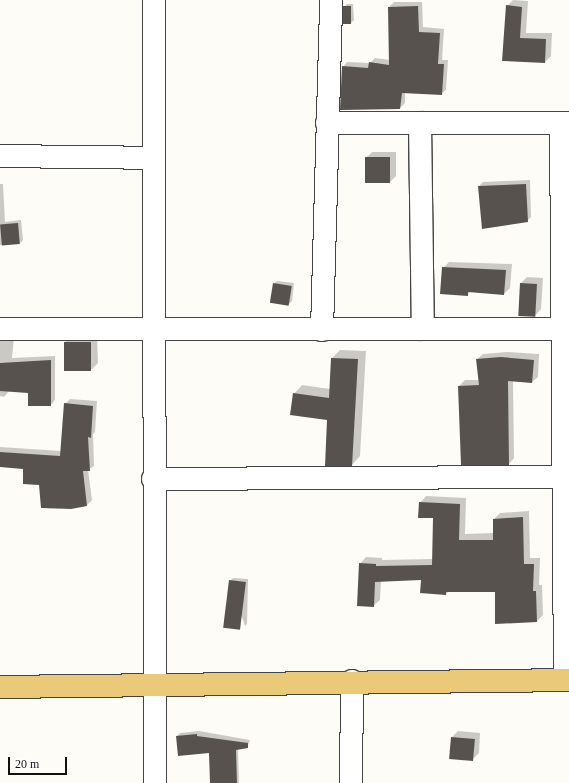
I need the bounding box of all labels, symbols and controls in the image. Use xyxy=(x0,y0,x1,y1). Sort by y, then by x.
scale bar xyxy=(10,749,69,775)
text: 20 m xyxy=(15,757,39,771)

